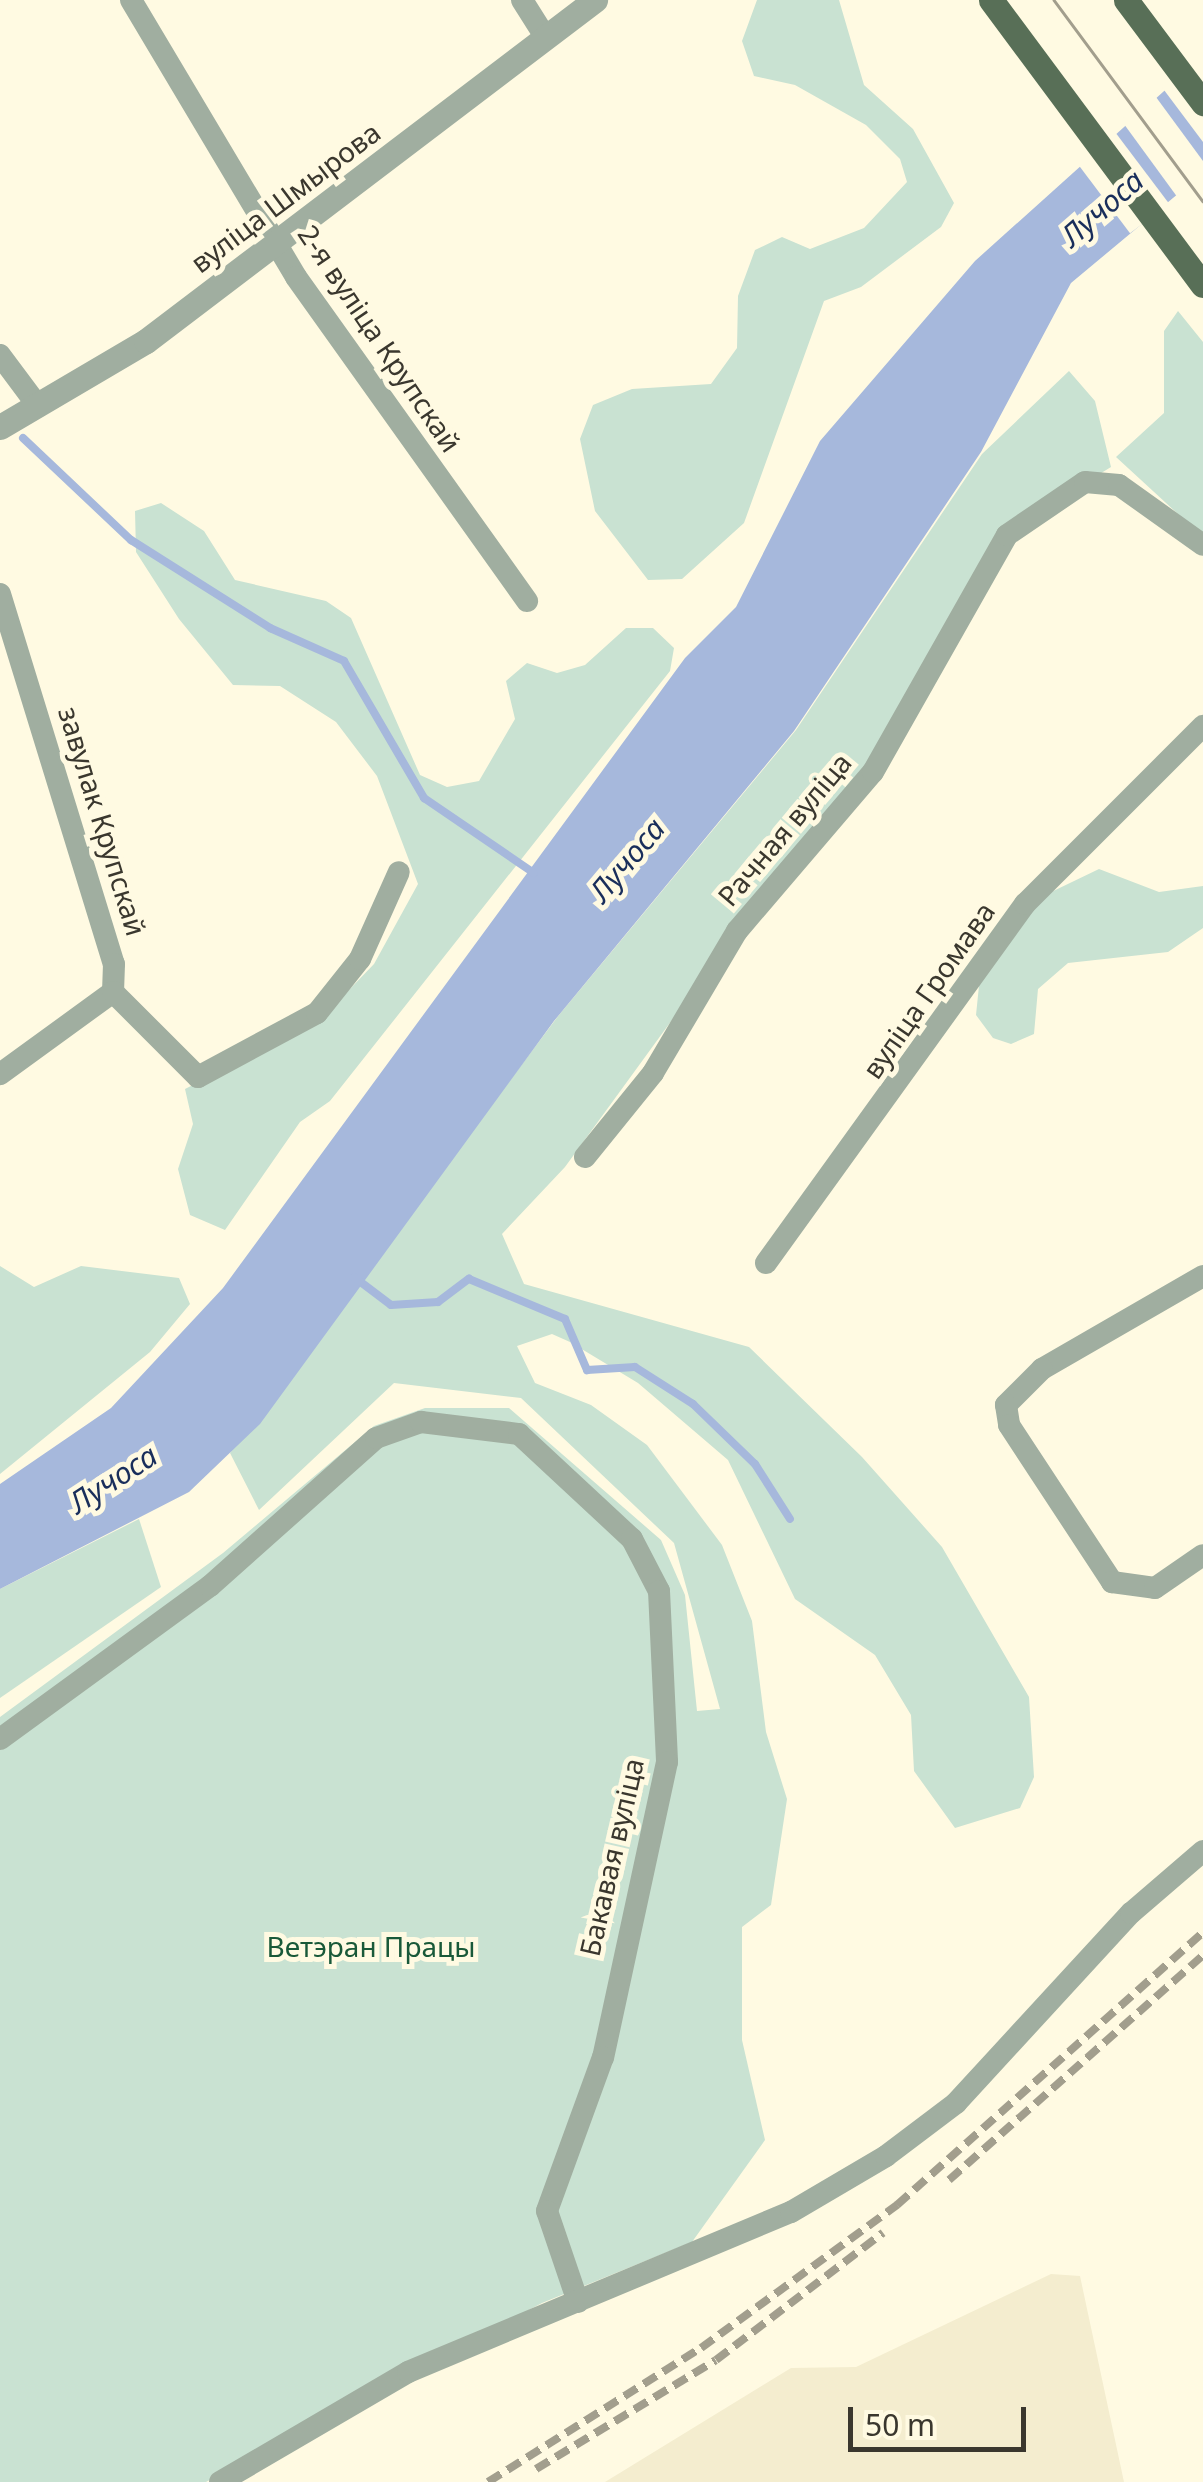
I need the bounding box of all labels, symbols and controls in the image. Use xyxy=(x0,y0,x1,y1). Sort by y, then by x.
street label: вуліца Шмырова xyxy=(184,115,386,279)
water label: Лучоса xyxy=(1053,162,1151,254)
street label: 2-я вуліца Крупскай xyxy=(292,218,468,458)
street label: завулак Крупскай xyxy=(52,702,154,940)
street label: Рачная вуліца xyxy=(710,746,858,912)
water label: Лучоса xyxy=(582,811,672,909)
street label: вуліца Громава xyxy=(855,895,1001,1085)
water label: Лучоса xyxy=(62,1437,164,1521)
street label: Бакавая вуліца xyxy=(572,1755,650,1959)
park label: Ветэран Працы xyxy=(267,1929,475,1963)
scale bar xyxy=(853,2387,1030,2449)
text: 50 m xyxy=(865,2404,935,2445)

